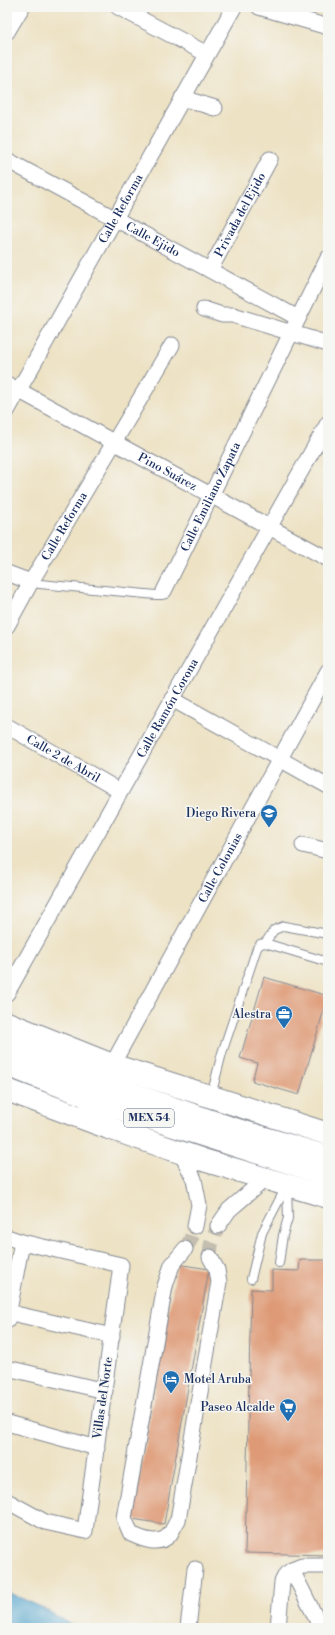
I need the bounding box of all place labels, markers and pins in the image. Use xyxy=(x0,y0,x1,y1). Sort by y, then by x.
school or university icon: Diego Rivera xyxy=(259,803,279,828)
place label: Diego Rivera xyxy=(186,806,257,821)
office icon: Alestra xyxy=(274,1004,294,1029)
place label: Alestra xyxy=(231,1007,272,1022)
hotel icon: Motel Aruba xyxy=(161,1369,181,1394)
place label: Motel Aruba xyxy=(184,1372,252,1387)
supermarket icon: Paseo Alcalde xyxy=(278,1397,298,1422)
place label: Paseo Alcalde xyxy=(200,1400,275,1415)

